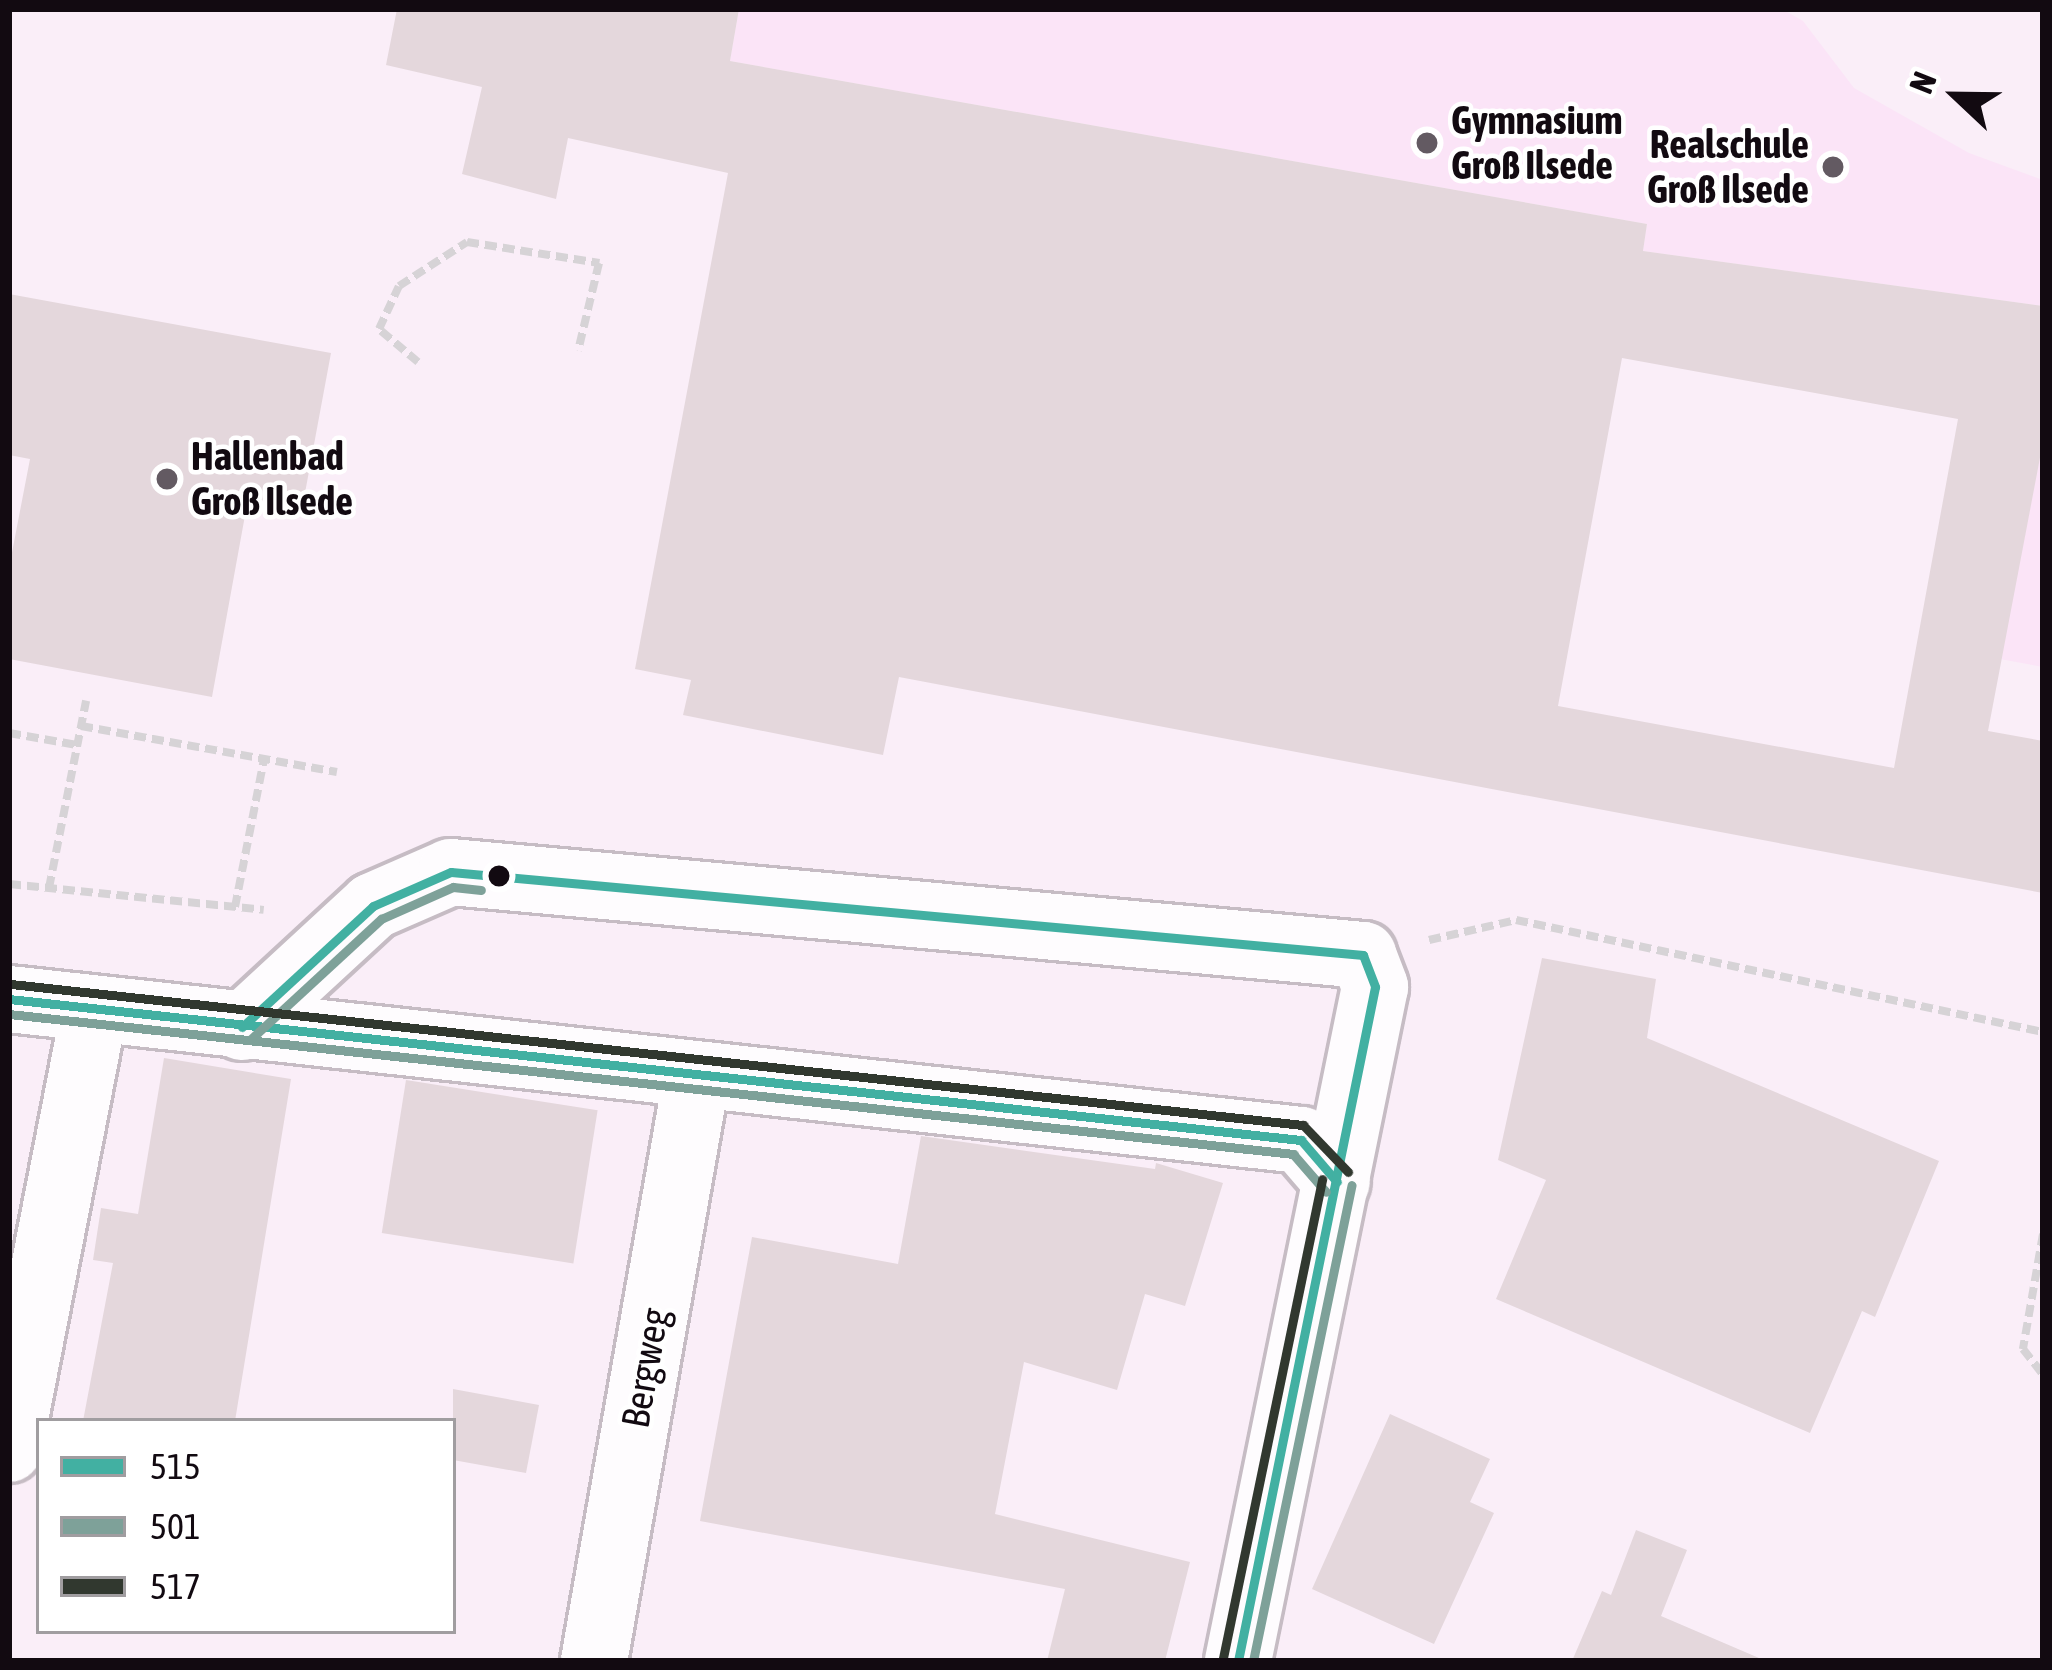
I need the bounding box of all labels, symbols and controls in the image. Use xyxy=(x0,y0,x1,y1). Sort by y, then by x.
north arrow xyxy=(1896,36,2016,156)
text: N xyxy=(1901,66,1944,99)
place label: Gymnasium Groß Ilsede xyxy=(1451,98,1623,189)
place label: Realschule Groß Ilsede xyxy=(1647,122,1809,213)
marker: Gymnasium Groß Ilsede xyxy=(1414,130,1440,156)
marker: Realschule Groß Ilsede xyxy=(1820,154,1846,180)
place label: Hallenbad Groß Ilsede xyxy=(191,434,353,525)
marker: Hallenbad Groß Ilsede xyxy=(154,466,180,492)
unlabelled marker xyxy=(488,865,510,887)
street label: Bergweg xyxy=(611,1305,679,1431)
legend xyxy=(36,1418,456,1634)
text: 515 xyxy=(150,1445,201,1487)
text: 501 xyxy=(150,1505,201,1547)
text: 517 xyxy=(150,1565,201,1607)

